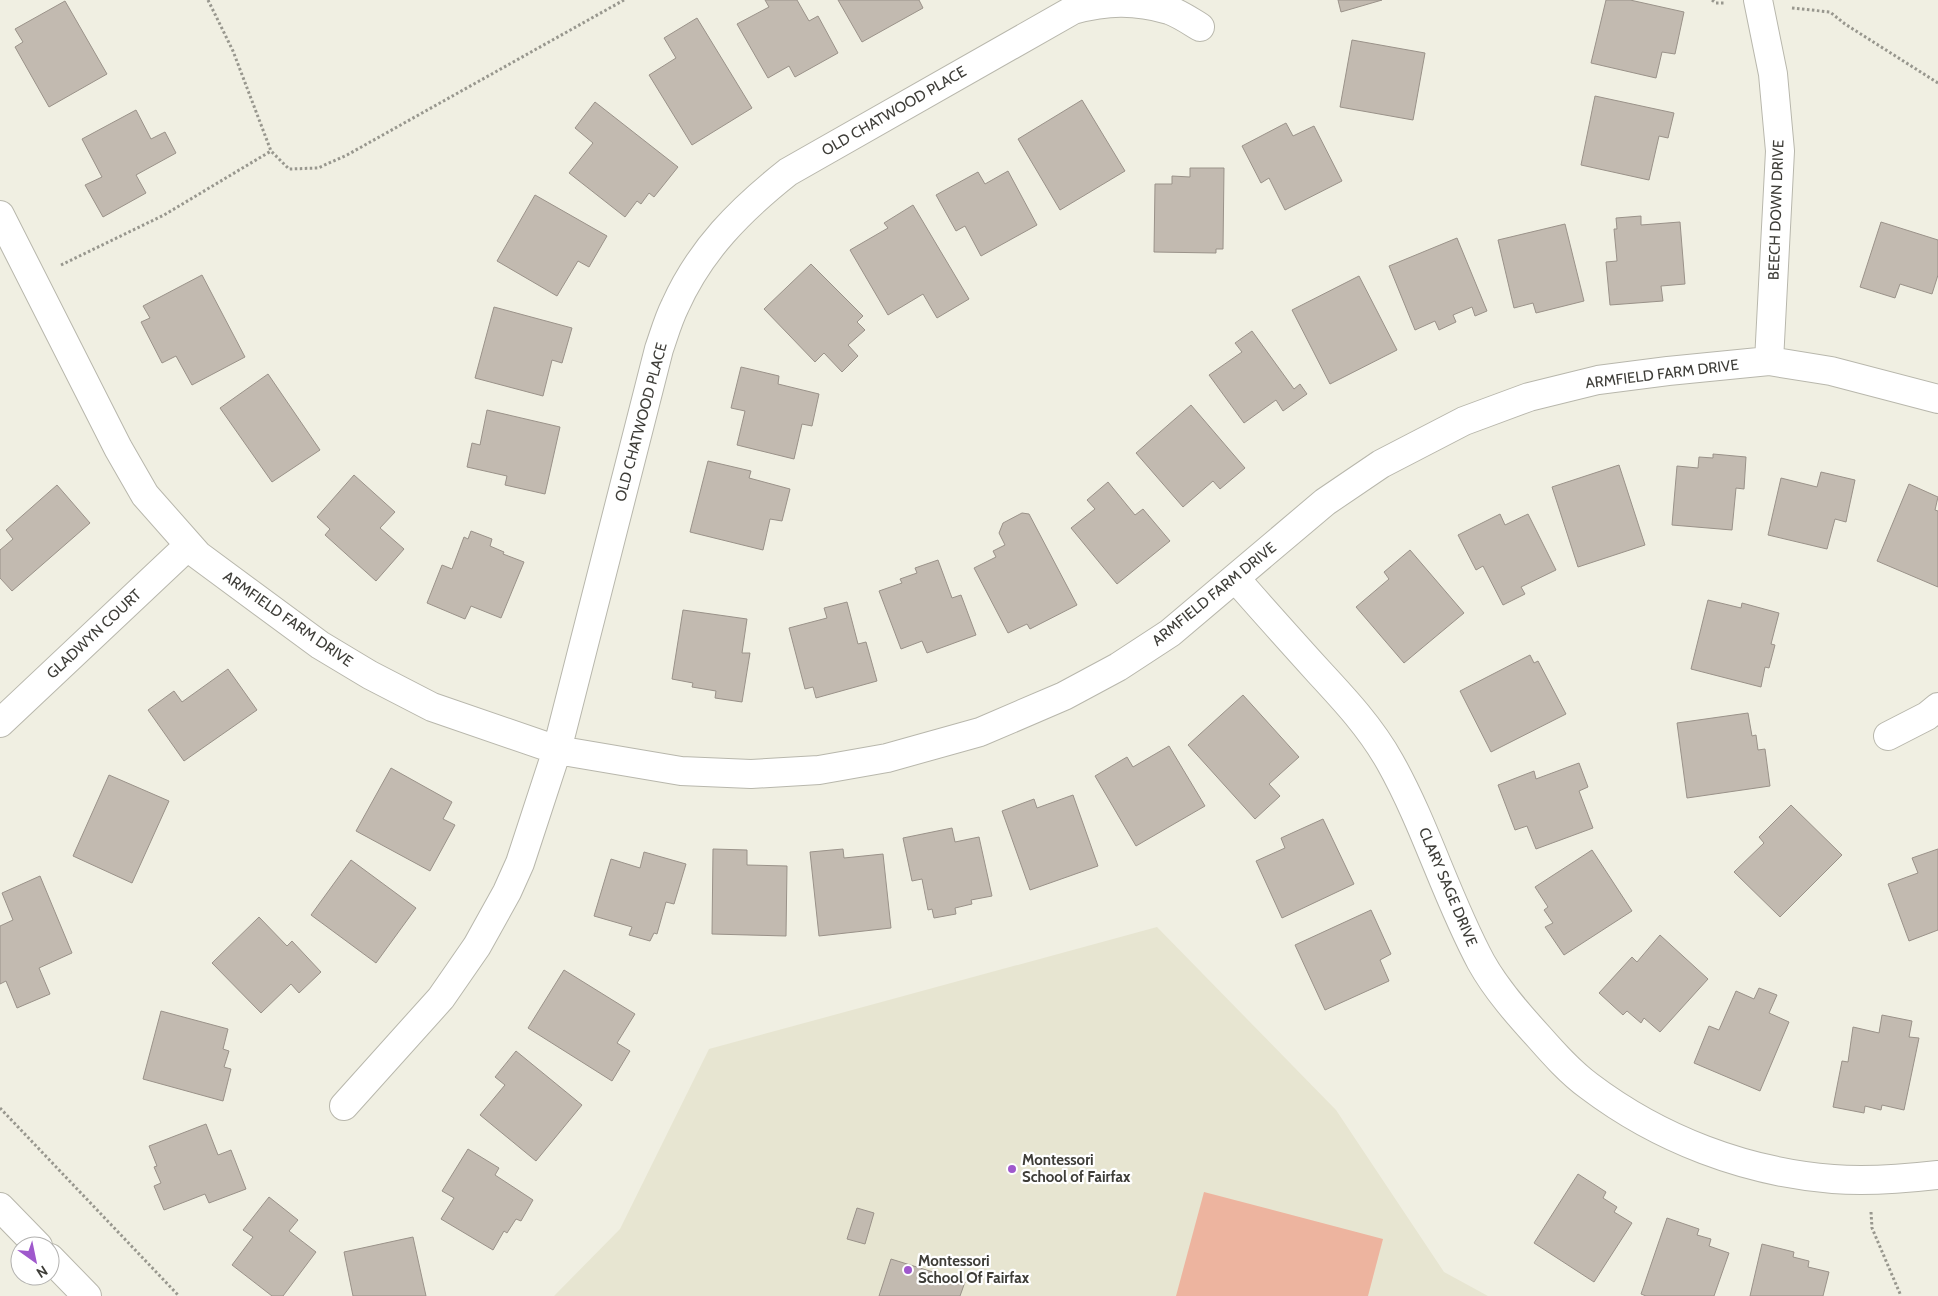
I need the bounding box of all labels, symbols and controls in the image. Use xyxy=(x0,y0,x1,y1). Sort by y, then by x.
street label: OLD CHATWOOD PLACE xyxy=(819,62,969,160)
street label: BEECH DOWN DRIVE xyxy=(1765,140,1787,280)
street label: OLD CHATWOOD PLACE xyxy=(611,341,671,503)
street label: ARMFIELD FARM DRIVE xyxy=(1584,356,1740,392)
street label: ARMFIELD FARM DRIVE xyxy=(1148,538,1280,650)
street label: ARMFIELD FARM DRIVE xyxy=(220,567,356,671)
street label: GLADWYN COURT xyxy=(43,586,145,682)
street label: CLARY SAGE DRIVE xyxy=(1415,825,1481,949)
place label: Montessori School of Fairfax xyxy=(1022,1151,1131,1186)
marker: Montessori School of Fairfax xyxy=(1006,1163,1018,1175)
north arrow xyxy=(10,1236,60,1286)
place label: Montessori School Of Fairfax xyxy=(918,1252,1030,1287)
text: N xyxy=(33,1262,51,1282)
marker: Montessori School Of Fairfax xyxy=(902,1264,914,1276)

